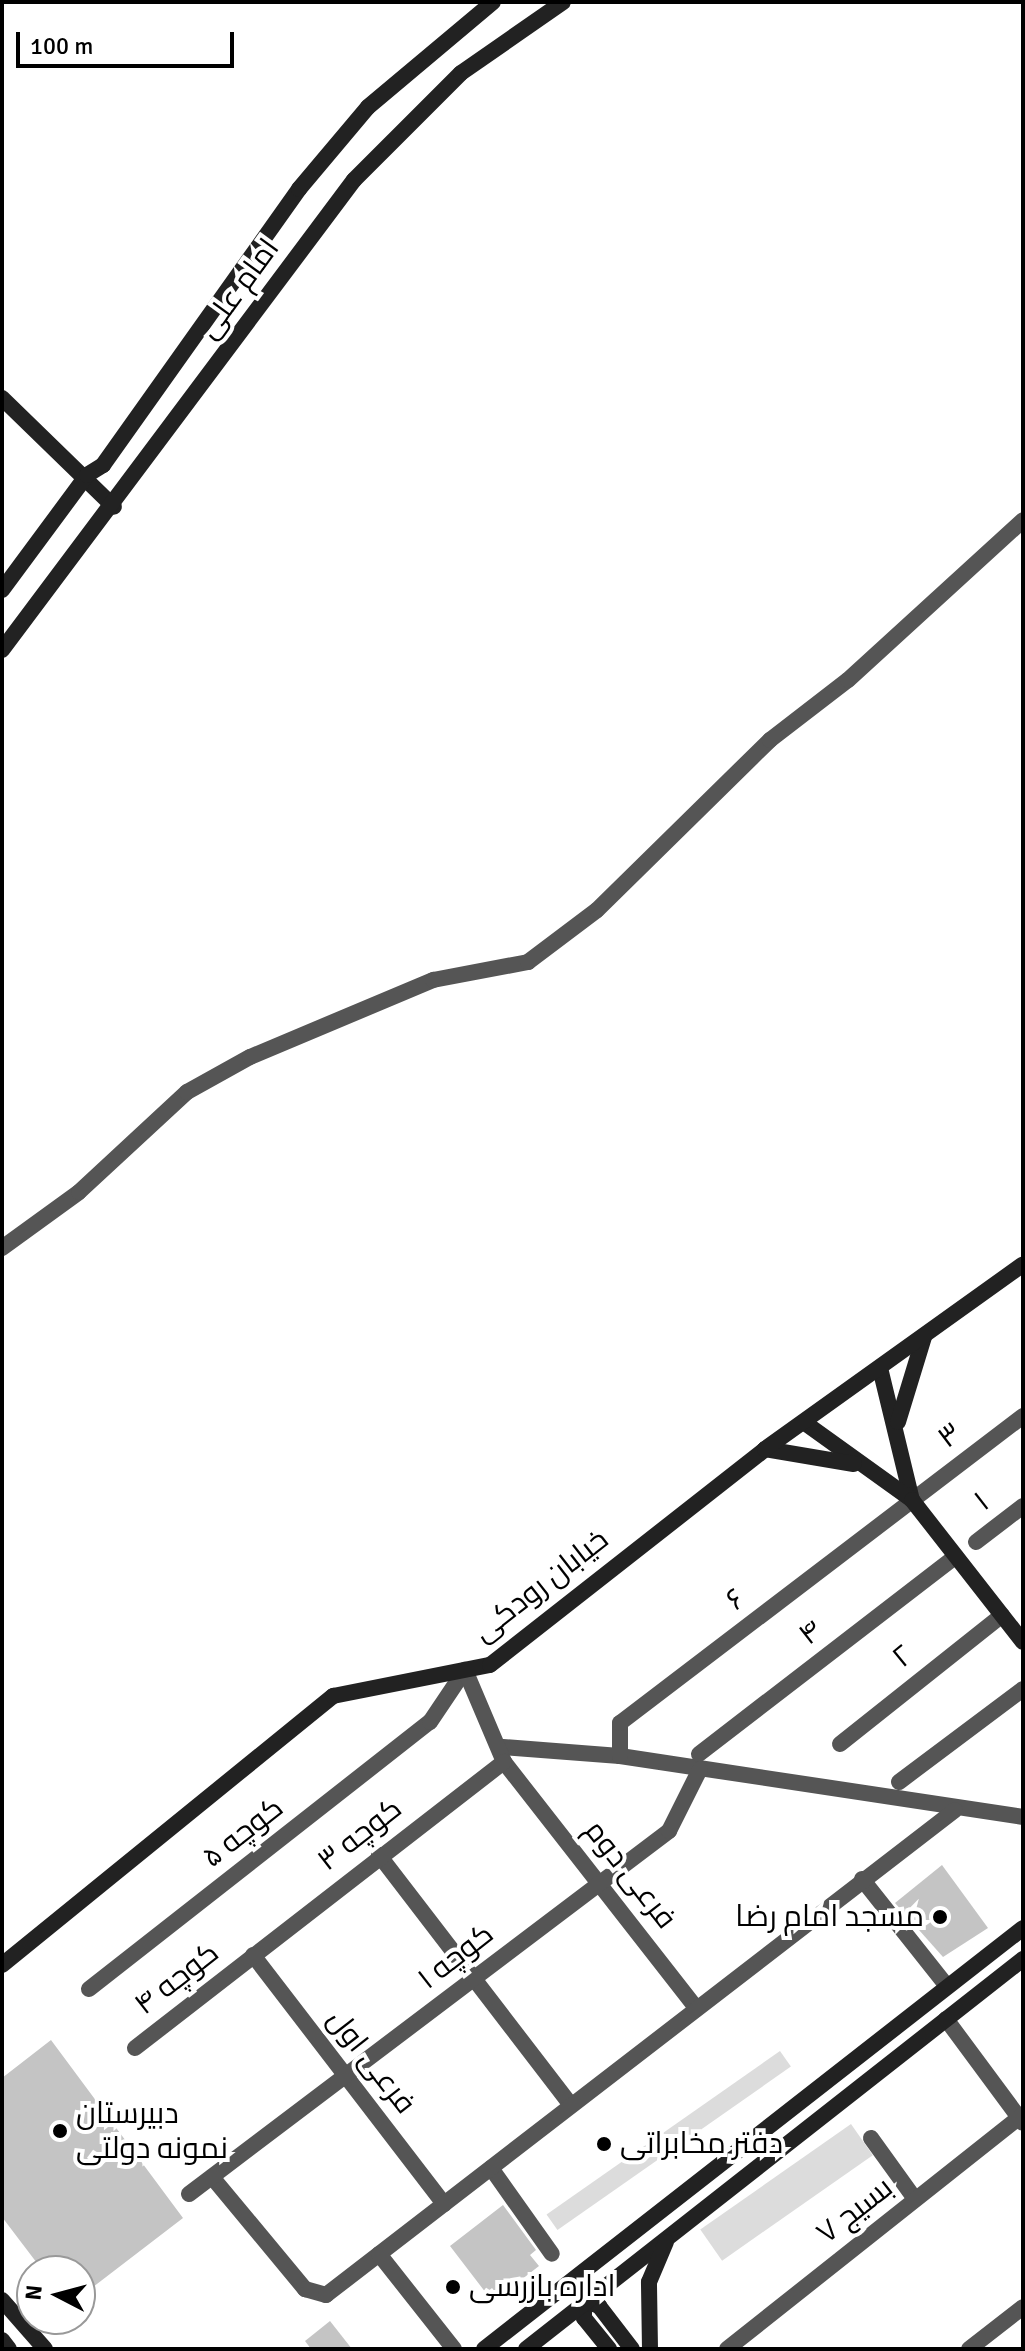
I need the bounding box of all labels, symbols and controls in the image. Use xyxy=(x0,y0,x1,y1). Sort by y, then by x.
scale bar xyxy=(20,16,238,66)
text: 100 m xyxy=(30,31,93,61)
street label: امام علی xyxy=(191,232,287,346)
street label: ۳ xyxy=(931,1416,969,1456)
street label: ۱ xyxy=(967,1485,997,1519)
street label: خیابان رودکی xyxy=(466,1522,616,1650)
street label: ۶ xyxy=(719,1581,753,1619)
street label: ۴ xyxy=(792,1613,830,1653)
street label: ۲ xyxy=(886,1638,920,1676)
street label: کوچه ۵ xyxy=(195,1790,291,1876)
street label: کوچه ۳ xyxy=(311,1791,409,1879)
street label: فرعی دوم xyxy=(577,1814,683,1936)
place label: مسجد امام رضا xyxy=(735,1899,924,1935)
marker: مسجد امام رضا xyxy=(931,1908,949,1926)
street label: کوچه ۱ xyxy=(411,1916,501,1998)
street label: کوچه ۴ xyxy=(128,1935,226,2023)
street label: فرعی اول xyxy=(319,2003,423,2121)
place label: دبیرستان نمونه دولتی xyxy=(76,2096,228,2166)
marker: دبیرستان نمونه دولتی xyxy=(51,2122,69,2140)
place label: دفتر مخابراتی xyxy=(620,2126,783,2162)
marker: دفتر مخابراتی xyxy=(595,2135,613,2153)
street label: بسیج ۷ xyxy=(810,2170,900,2252)
north arrow xyxy=(16,2255,96,2335)
place label: اداره بازرسی xyxy=(469,2269,616,2305)
marker: اداره بازرسی xyxy=(444,2278,462,2296)
text: N xyxy=(19,2284,48,2302)

